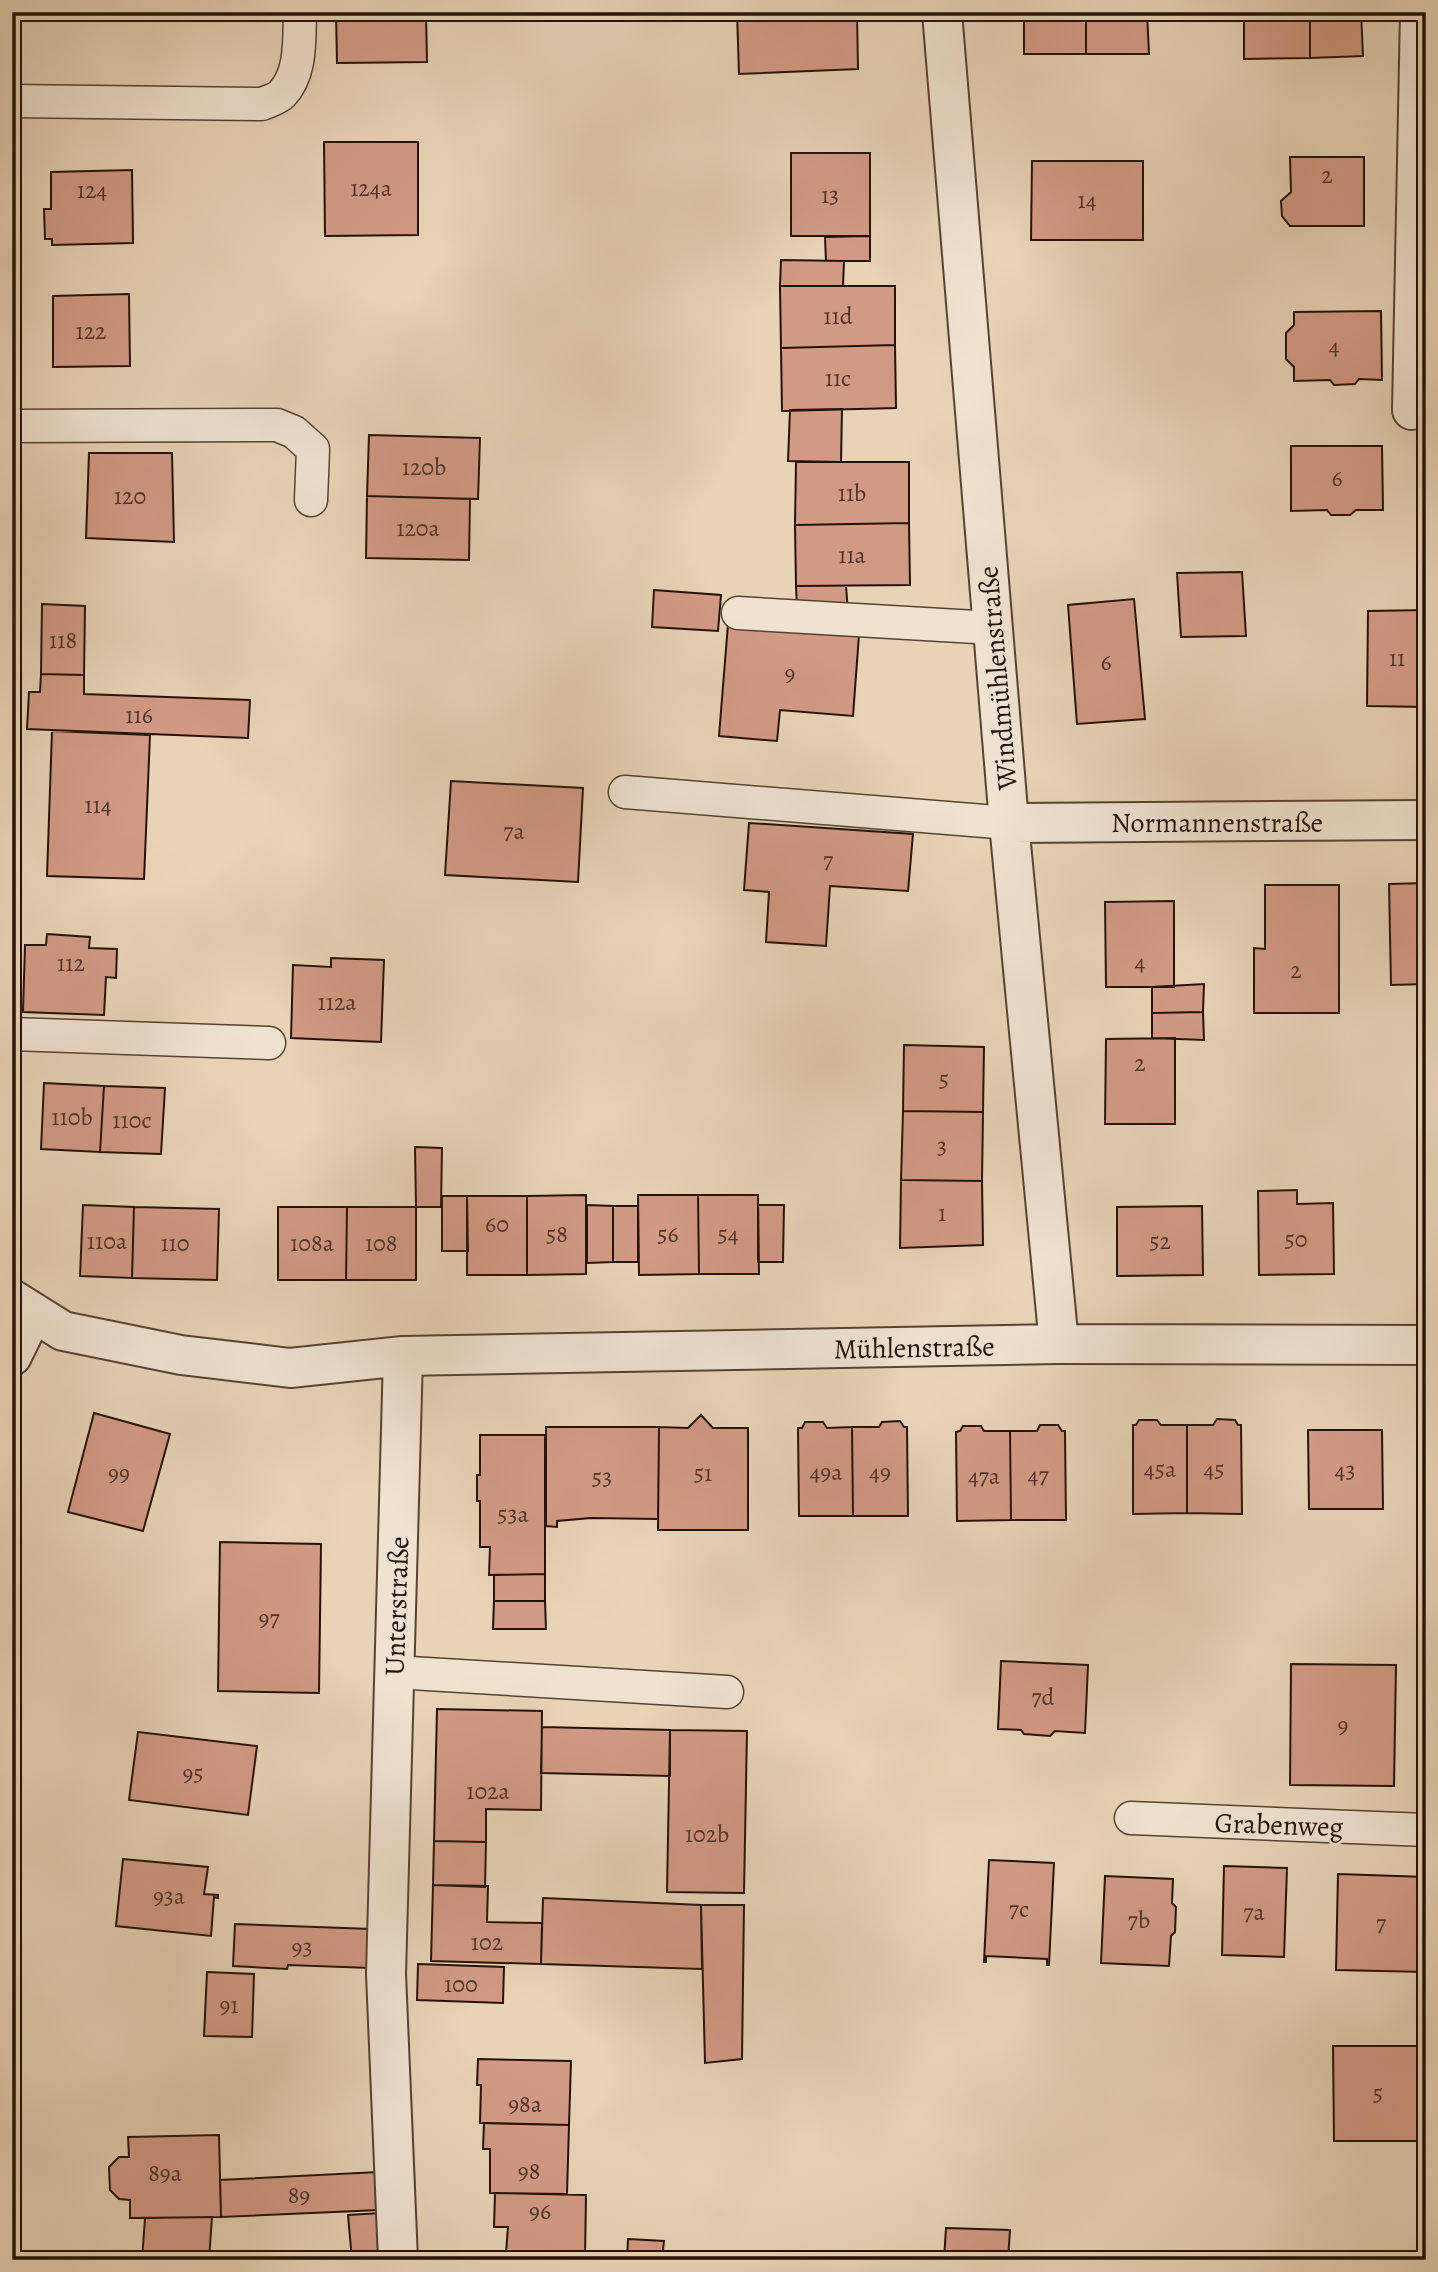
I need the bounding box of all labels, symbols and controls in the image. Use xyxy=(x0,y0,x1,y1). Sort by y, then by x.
house number: 2 xyxy=(1321,159,1333,191)
house number: 124a xyxy=(350,172,393,204)
house number: 124 xyxy=(77,174,107,206)
house number: 13 xyxy=(821,179,839,211)
house number: 14 xyxy=(1077,184,1097,216)
house number: 11d xyxy=(823,300,853,332)
house number: 122 xyxy=(75,315,107,347)
house number: 4 xyxy=(1329,330,1340,362)
house number: 11c xyxy=(825,362,851,394)
house number: 120b xyxy=(402,451,446,483)
house number: 6 xyxy=(1331,462,1343,494)
house number: 11b xyxy=(838,477,866,509)
house number: 120 xyxy=(114,480,146,512)
house number: 120a xyxy=(396,512,441,544)
house number: 11a xyxy=(838,539,867,571)
street label: Windmühlenstraße xyxy=(969,564,1027,792)
house number: 118 xyxy=(49,624,77,656)
house number: 11 xyxy=(1389,642,1405,674)
house number: 6 xyxy=(1100,646,1112,678)
house number: 9 xyxy=(785,657,795,689)
house number: 116 xyxy=(125,699,153,731)
house number: 114 xyxy=(84,789,112,821)
street label: Normannenstraße xyxy=(1111,804,1323,842)
house number: 7a xyxy=(503,815,525,847)
house number: 7 xyxy=(823,844,834,876)
house number: 4 xyxy=(1135,946,1146,978)
house number: 112 xyxy=(57,947,85,979)
house number: 2 xyxy=(1290,954,1302,986)
house number: 112a xyxy=(318,986,357,1018)
house number: 2 xyxy=(1134,1047,1146,1079)
house number: 5 xyxy=(939,1063,949,1095)
house number: 110b xyxy=(51,1101,93,1133)
house number: 110c xyxy=(112,1104,152,1136)
house number: 3 xyxy=(937,1130,947,1162)
house number: 1 xyxy=(938,1197,946,1229)
house number: 60 xyxy=(485,1208,509,1240)
house number: 58 xyxy=(546,1218,568,1250)
house number: 56 xyxy=(657,1218,679,1250)
house number: 54 xyxy=(717,1218,739,1250)
house number: 50 xyxy=(1284,1223,1308,1255)
house number: 110a xyxy=(87,1225,128,1257)
house number: 52 xyxy=(1149,1225,1171,1257)
house number: 110 xyxy=(160,1227,190,1259)
house number: 108a xyxy=(290,1227,335,1259)
house number: 108 xyxy=(365,1227,397,1259)
street label: Mühlenstraße xyxy=(833,1328,995,1368)
house number: 45a xyxy=(1144,1453,1177,1485)
house number: 45 xyxy=(1203,1453,1225,1485)
house number: 43 xyxy=(1335,1454,1355,1486)
house number: 49a xyxy=(810,1456,843,1488)
house number: 49 xyxy=(869,1456,891,1488)
house number: 99 xyxy=(108,1457,130,1489)
house number: 51 xyxy=(694,1457,712,1489)
house number: 47 xyxy=(1028,1459,1049,1491)
house number: 47a xyxy=(968,1460,1001,1492)
house number: 53 xyxy=(592,1461,612,1493)
house number: 53a xyxy=(497,1498,530,1530)
street label: Unterstraße xyxy=(376,1536,418,1676)
house number: 97 xyxy=(259,1602,280,1634)
house number: 7d xyxy=(1032,1681,1055,1713)
house number: 9 xyxy=(1338,1709,1348,1741)
house number: 95 xyxy=(182,1757,204,1789)
house number: 102a xyxy=(466,1775,511,1807)
street label: Grabenweg xyxy=(1214,1804,1344,1846)
house number: 102b xyxy=(685,1818,729,1850)
house number: 93a xyxy=(153,1880,186,1912)
house number: 7c xyxy=(1009,1893,1029,1925)
house number: 7a xyxy=(1243,1896,1265,1928)
house number: 7b xyxy=(1128,1904,1150,1936)
house number: 7 xyxy=(1376,1907,1387,1939)
house number: 102 xyxy=(471,1926,503,1958)
house number: 93 xyxy=(292,1931,312,1963)
house number: 100 xyxy=(444,1968,478,2000)
house number: 91 xyxy=(219,1989,239,2021)
house number: 5 xyxy=(1373,2077,1383,2109)
house number: 98a xyxy=(508,2088,543,2120)
house number: 98 xyxy=(518,2155,540,2187)
house number: 89a xyxy=(148,2157,183,2189)
house number: 89 xyxy=(288,2179,310,2211)
house number: 96 xyxy=(529,2195,551,2227)

